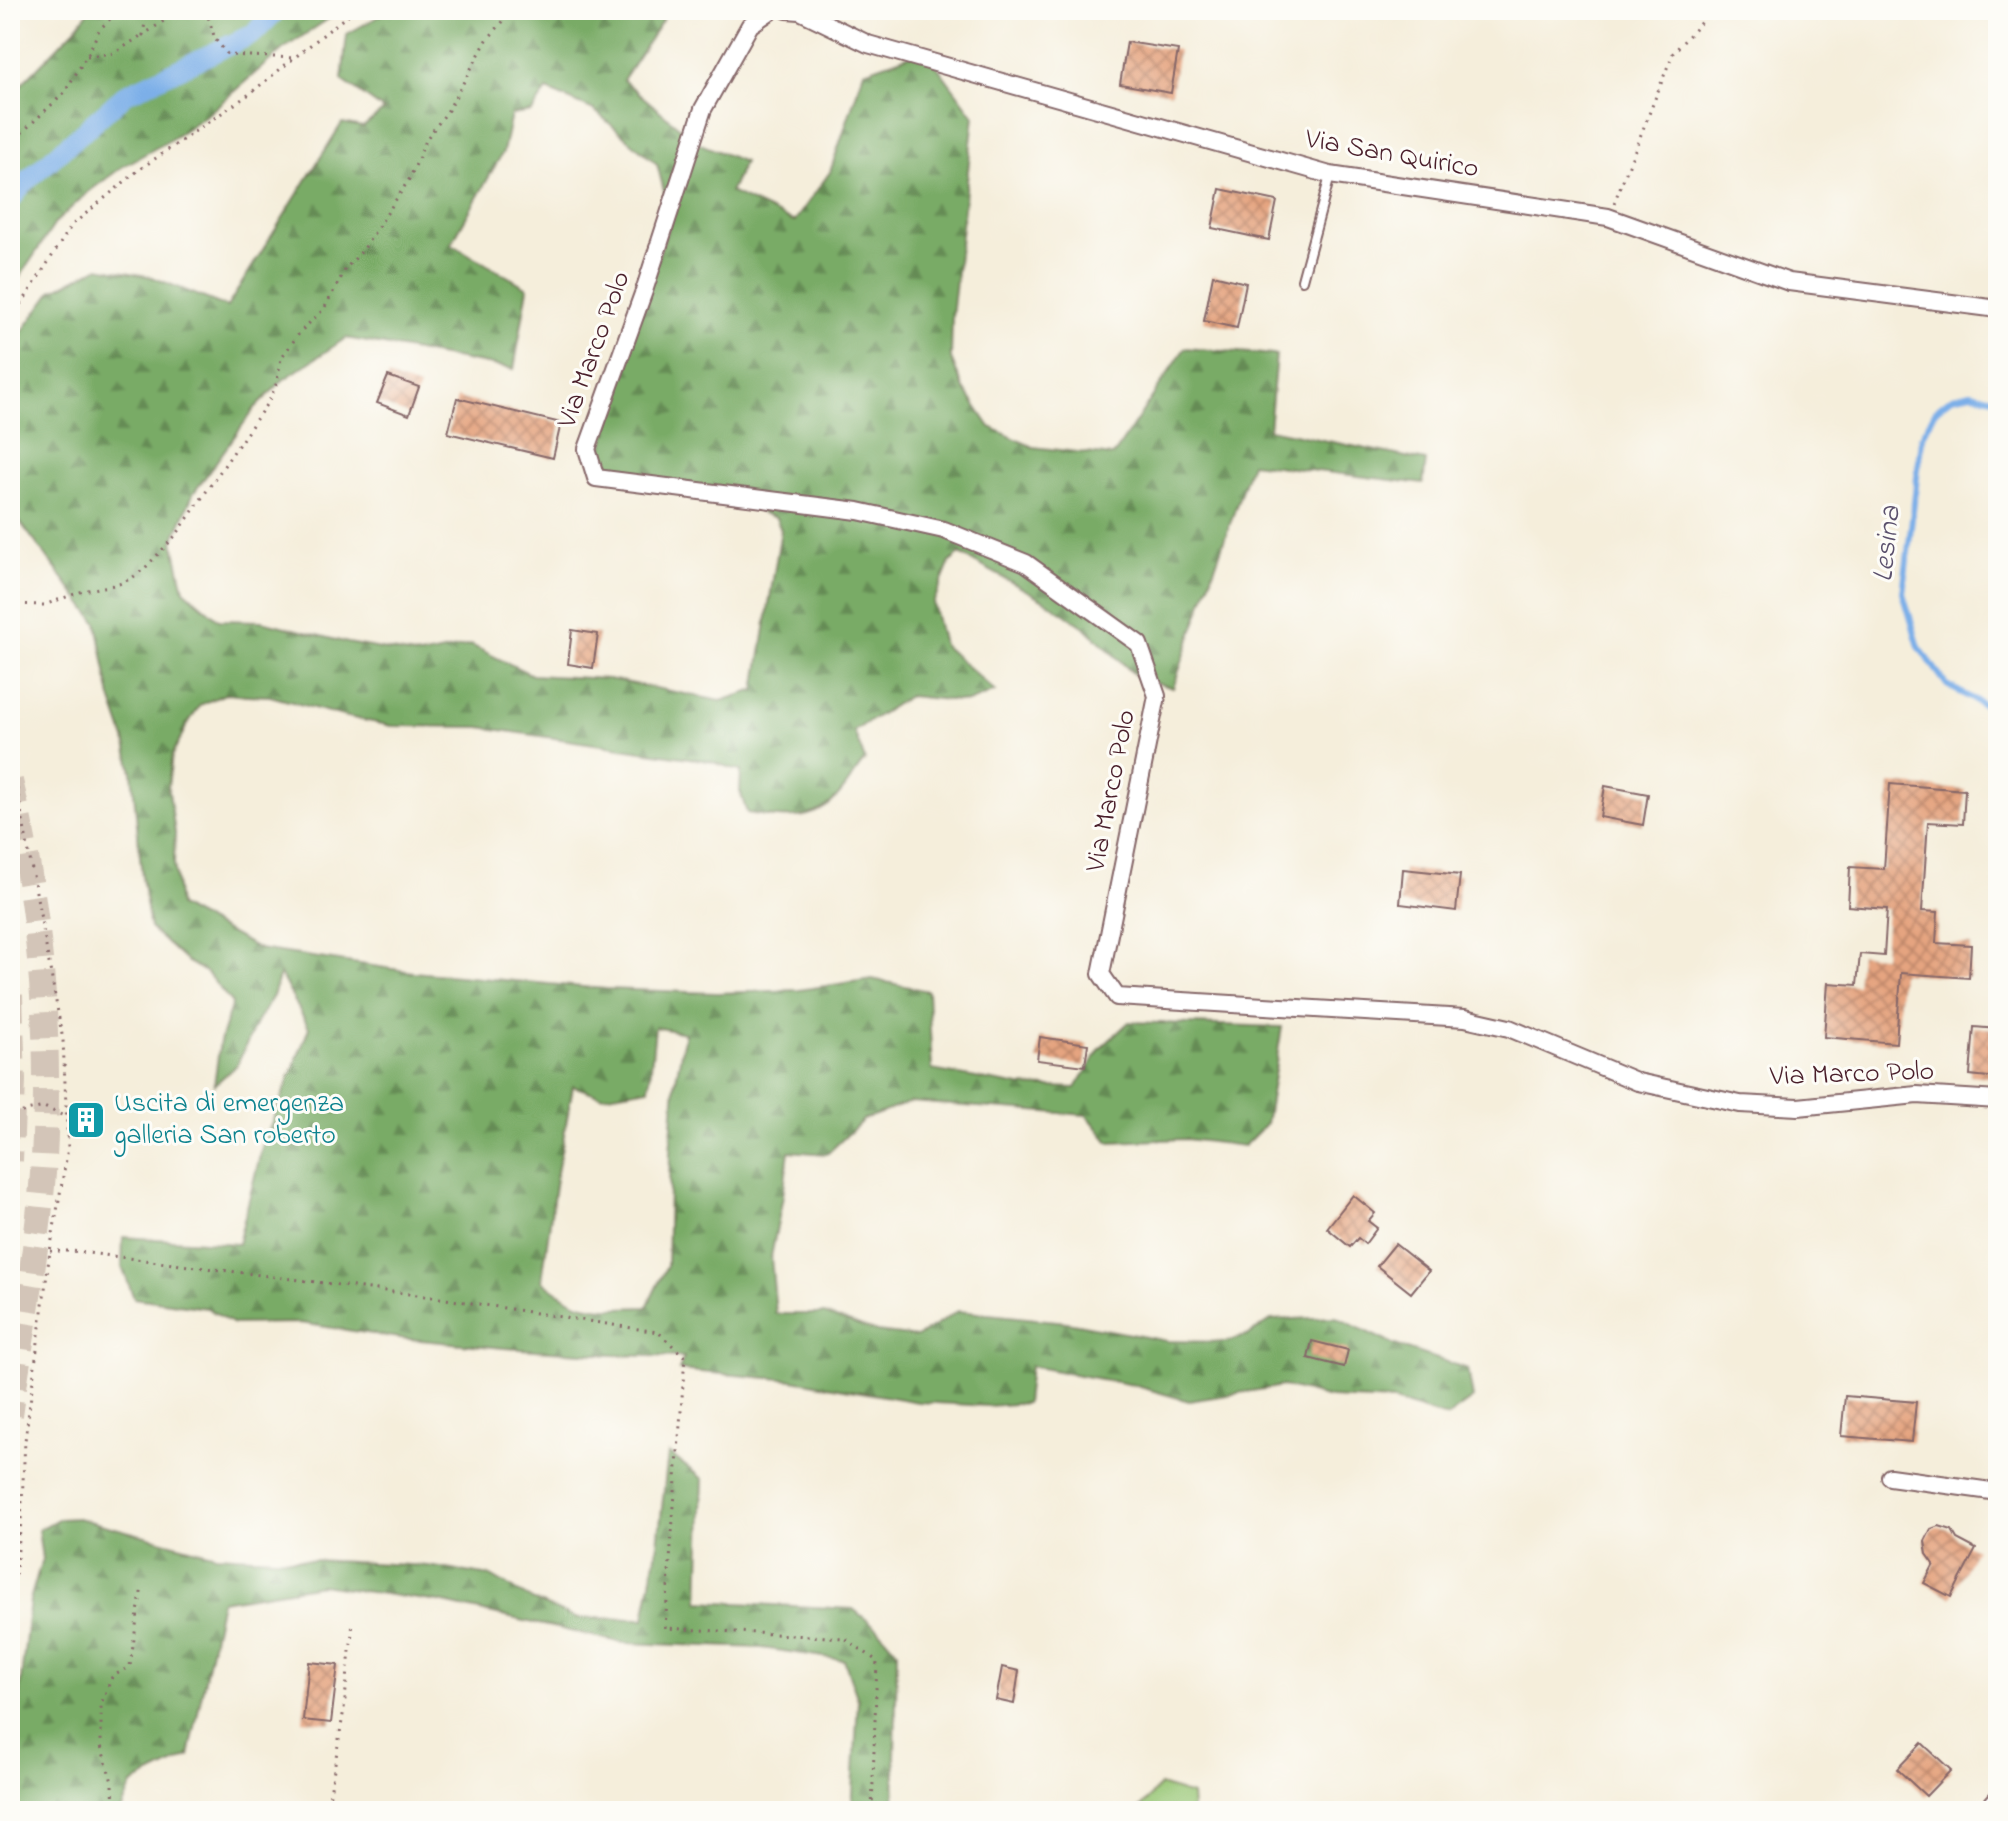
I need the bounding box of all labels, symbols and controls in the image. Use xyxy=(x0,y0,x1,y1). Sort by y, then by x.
street label: Via San Quirico xyxy=(1301,119,1482,190)
street label: Via Marco Polo xyxy=(547,266,642,435)
water label: Lesina xyxy=(1862,503,1914,584)
street label: Via Marco Polo xyxy=(1076,707,1148,876)
street label: Via Marco Polo xyxy=(1768,1052,1935,1098)
place label: Uscita di emergenza galleria San roberto xyxy=(113,1084,344,1157)
building icon: Uscita di emergenza galleria San roberto xyxy=(65,1099,107,1141)

